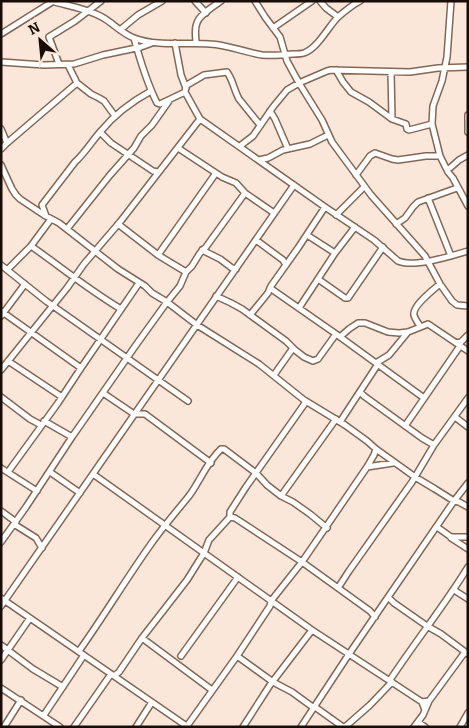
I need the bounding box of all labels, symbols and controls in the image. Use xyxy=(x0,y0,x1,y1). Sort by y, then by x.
north arrow xyxy=(15,15,65,65)
text: N xyxy=(26,19,43,39)

